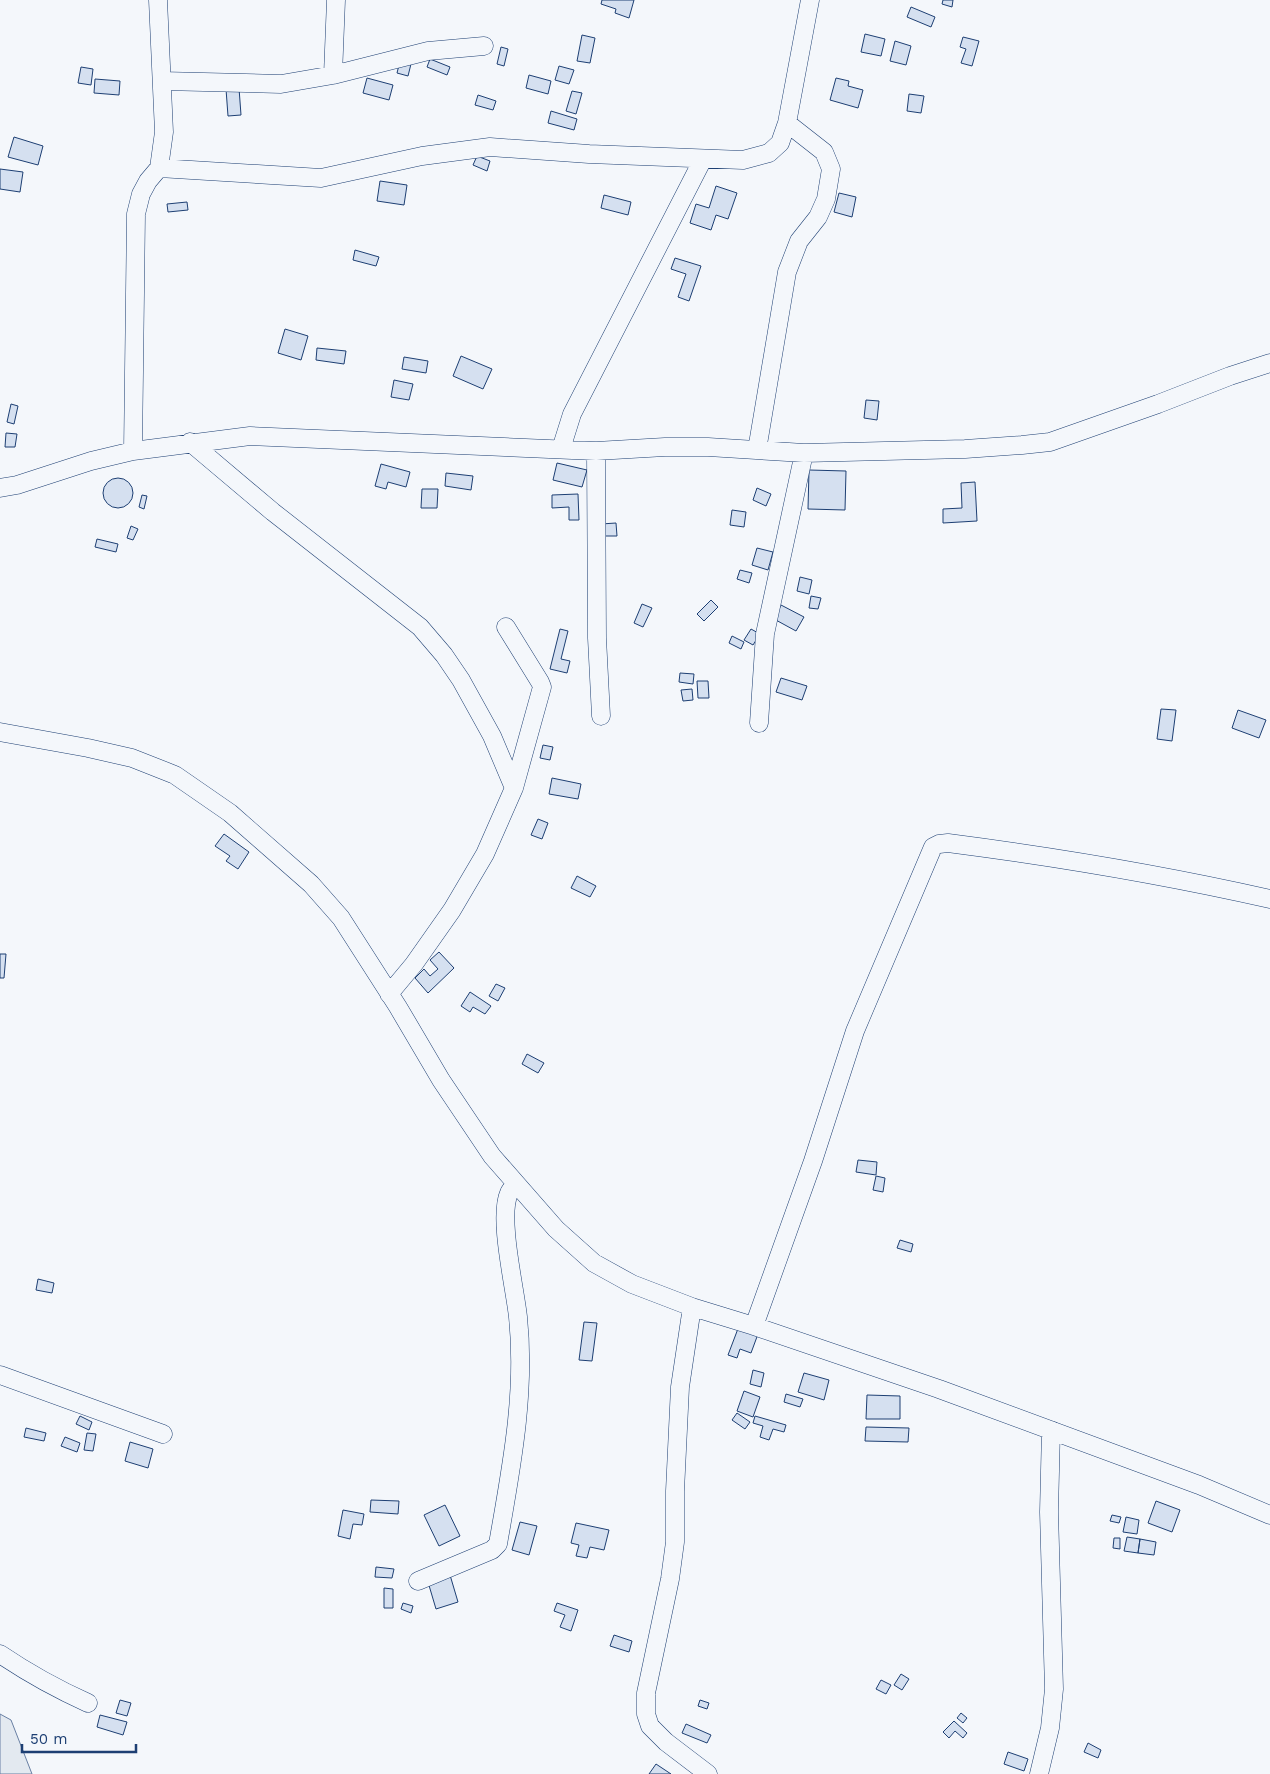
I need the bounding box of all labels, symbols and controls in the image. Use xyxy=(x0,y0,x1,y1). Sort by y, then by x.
scale bar xyxy=(22,1722,136,1754)
text: 50 m xyxy=(30,1730,67,1748)

